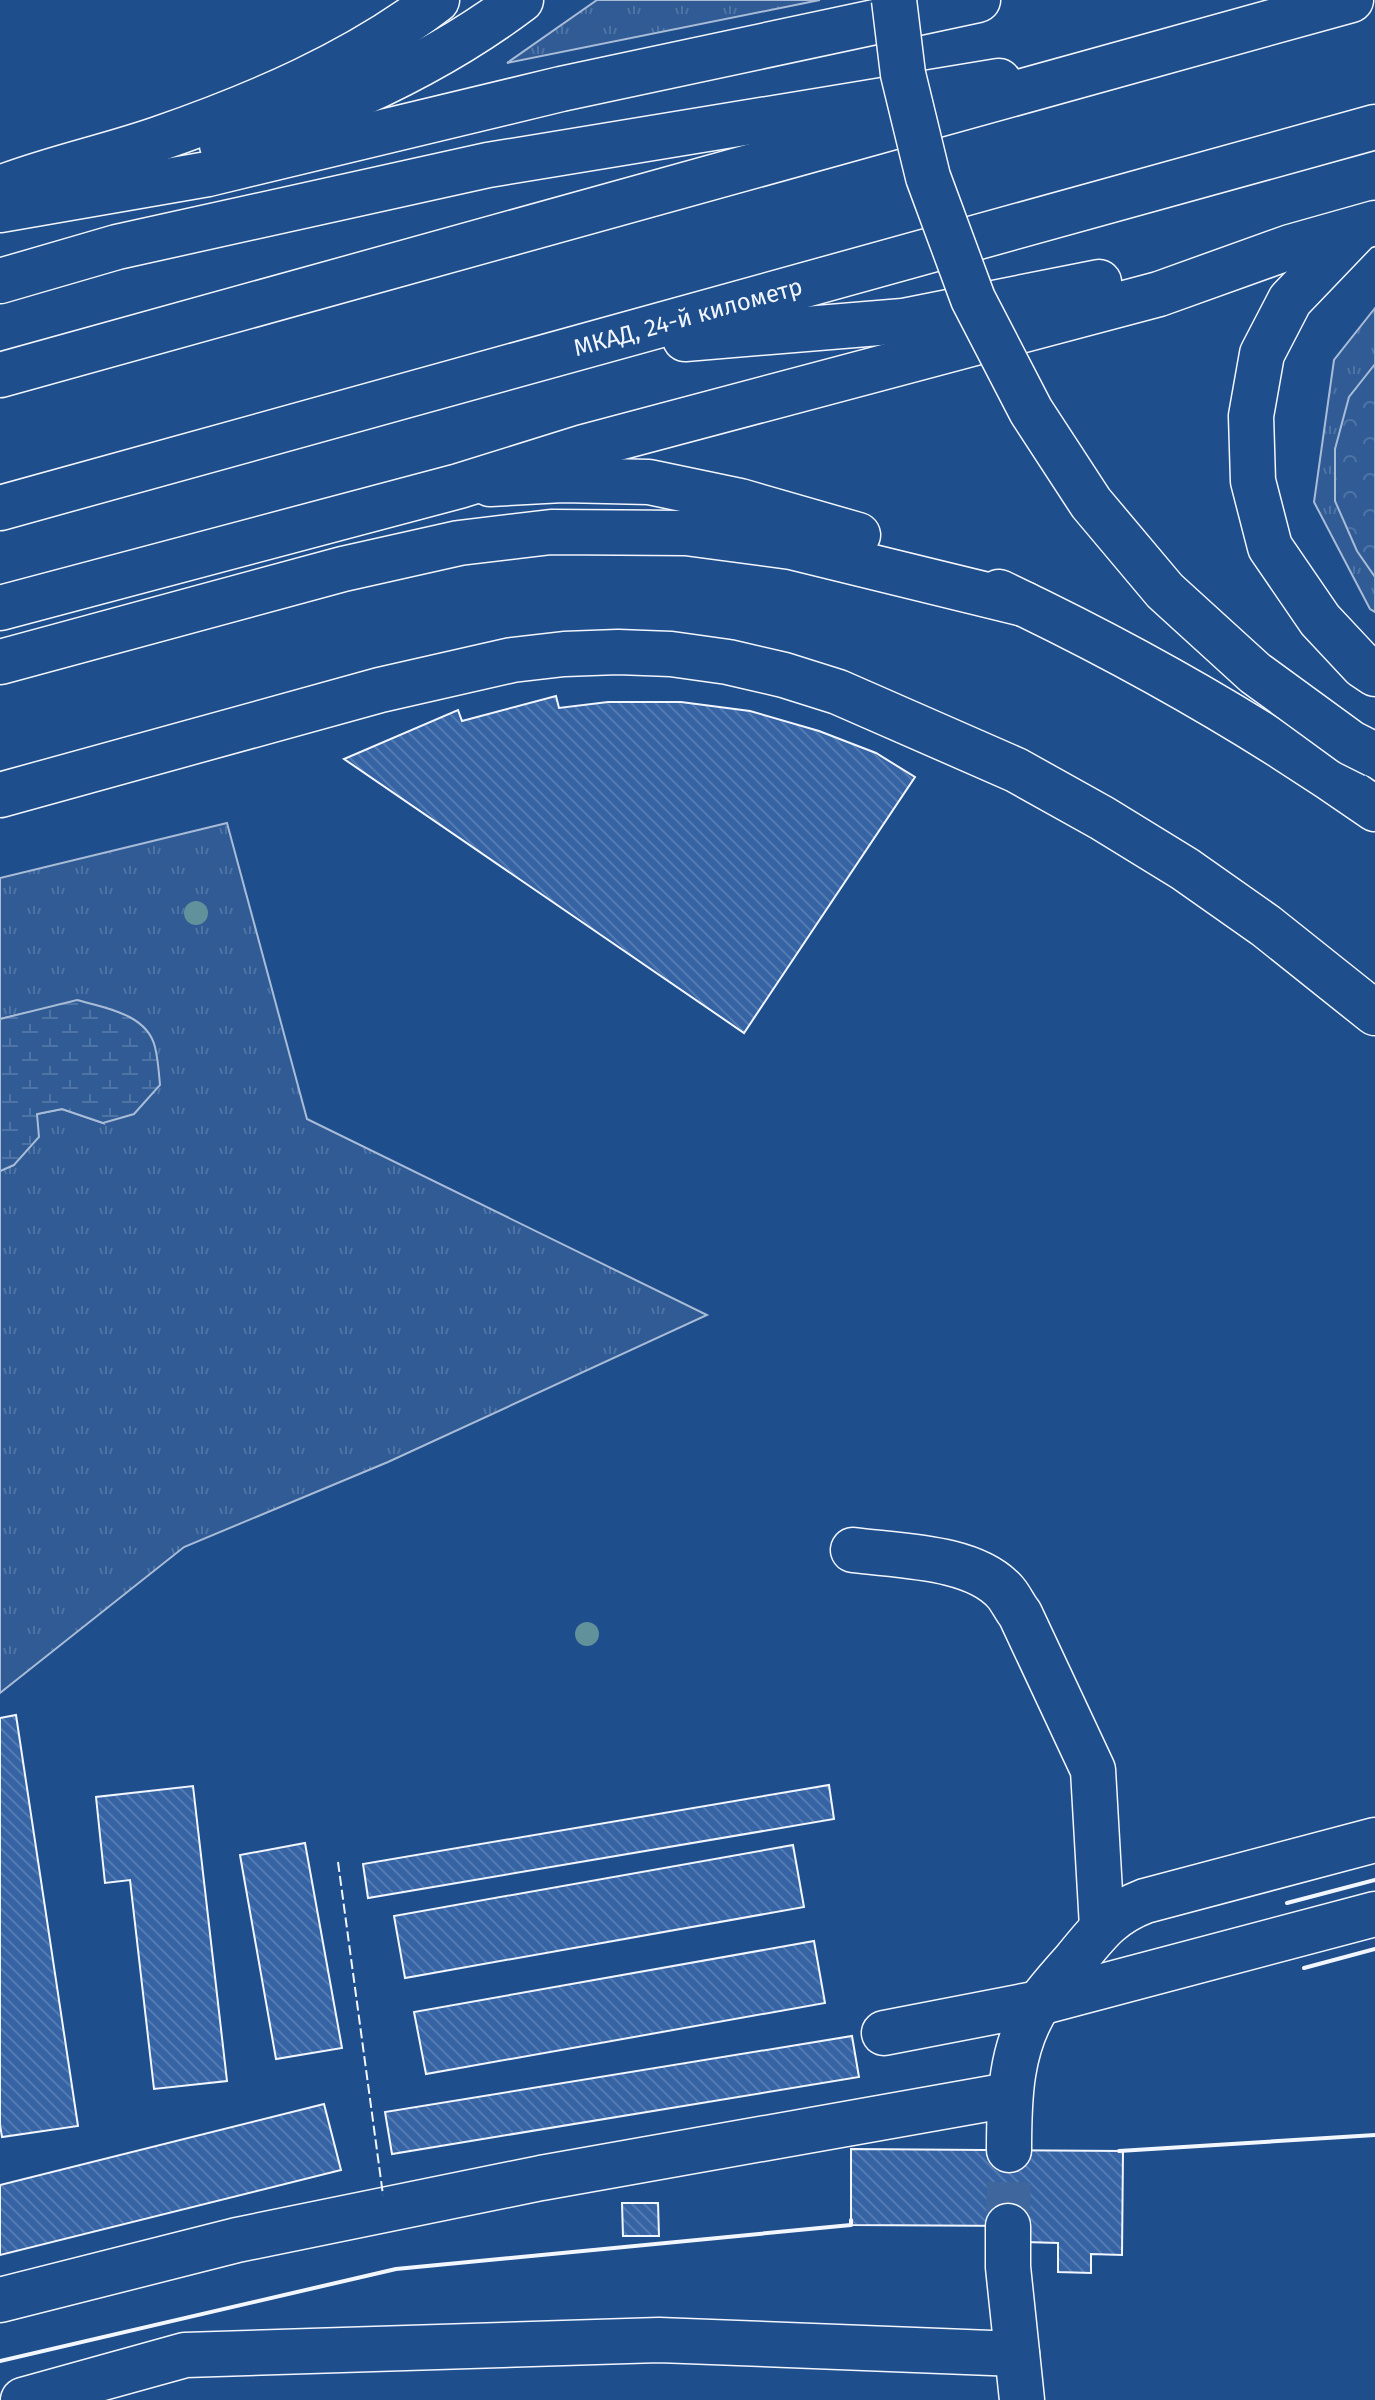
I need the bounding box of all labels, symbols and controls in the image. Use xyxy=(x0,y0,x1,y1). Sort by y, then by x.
street label: МКАД, 24-й километр xyxy=(570,272,806,362)

